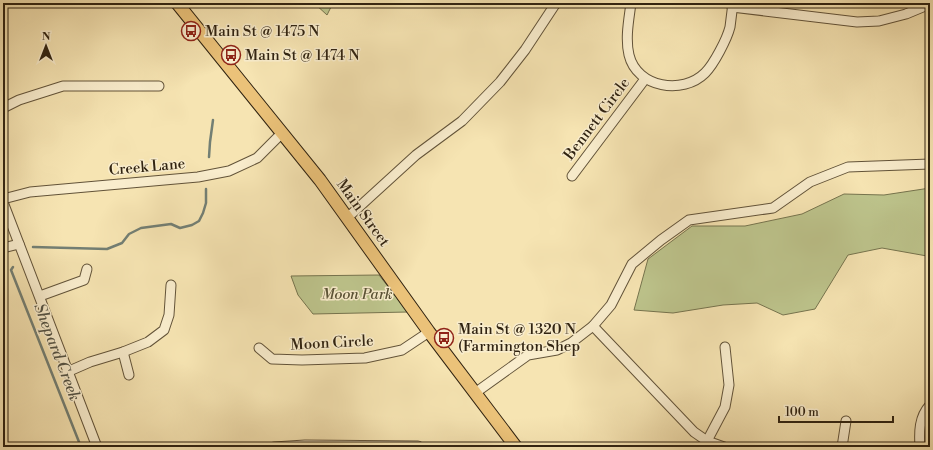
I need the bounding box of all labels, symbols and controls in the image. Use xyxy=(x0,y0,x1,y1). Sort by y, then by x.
bus stop icon: Main St @ 1475 N xyxy=(180,20,202,42)
place label: Main St @ 1475 N xyxy=(205,22,319,41)
north arrow xyxy=(26,26,66,66)
text: N xyxy=(42,30,51,44)
bus stop icon: Main St @ 1474 N xyxy=(220,44,242,66)
place label: Main St @ 1474 N xyxy=(245,46,360,65)
street label: Bennett Circle xyxy=(559,74,634,165)
street label: Creek Lane xyxy=(108,154,186,180)
street label: Main Street xyxy=(332,176,394,251)
park label: Moon Park xyxy=(321,285,393,304)
water label: Shepard Creek xyxy=(29,300,85,404)
place label: Main St @ 1320 N (Farmington Shep xyxy=(458,320,580,356)
bus stop icon: Main St @ 1320 N (Farmington Shep xyxy=(433,327,455,349)
street label: Moon Circle xyxy=(290,331,374,355)
scale bar xyxy=(779,398,893,424)
text: 100 m xyxy=(785,405,819,420)

